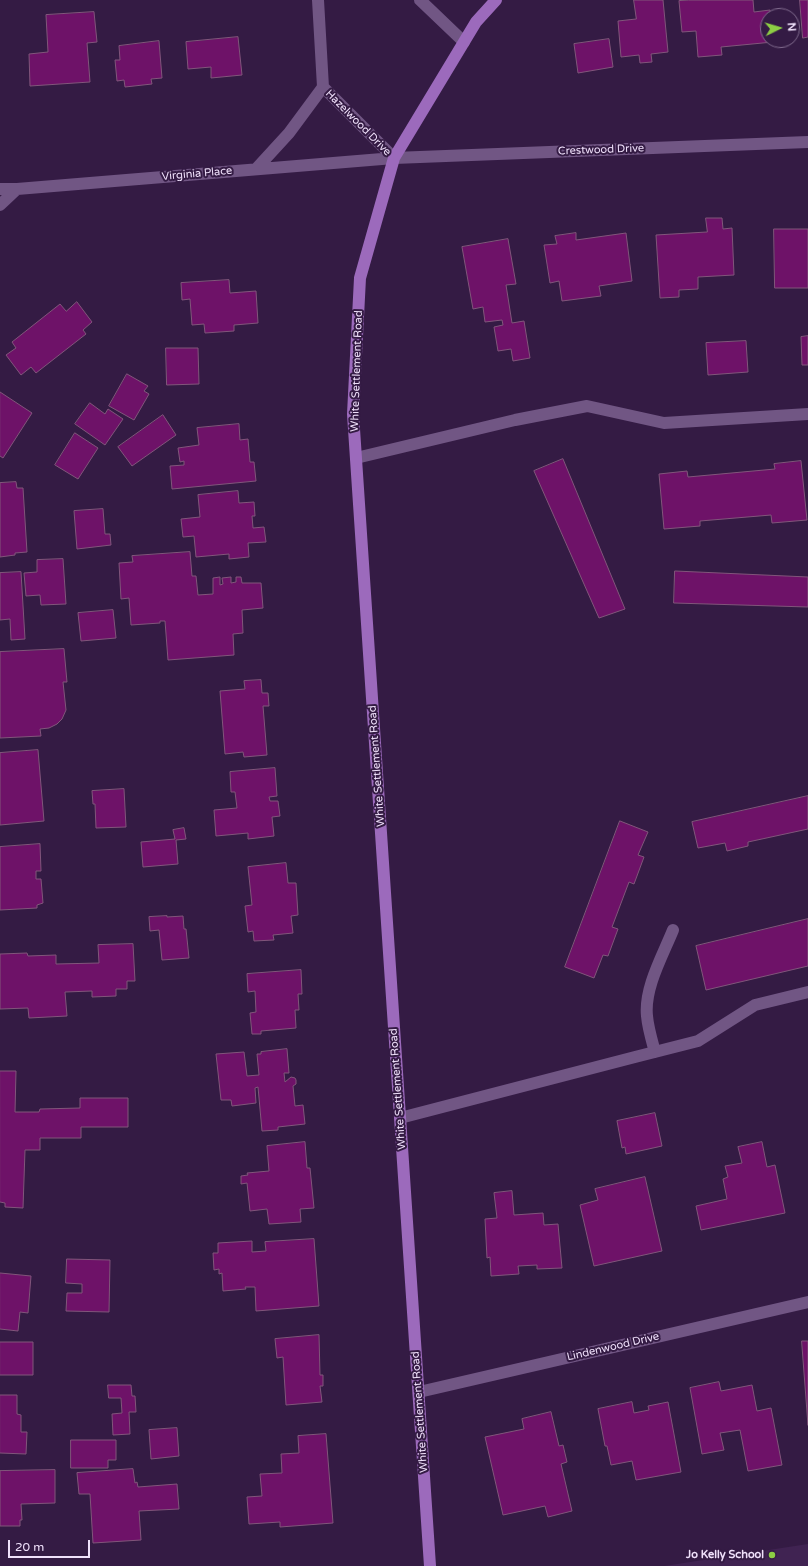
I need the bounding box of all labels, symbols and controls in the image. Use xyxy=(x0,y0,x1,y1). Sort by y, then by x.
north arrow xyxy=(760,8,800,48)
text: N xyxy=(785,22,798,32)
street label: Hazelwood Drive xyxy=(322,87,394,159)
street label: Crestwood Drive xyxy=(558,142,644,158)
street label: Virginia Place xyxy=(161,164,233,184)
street label: White Settlement Road xyxy=(348,310,366,432)
street label: White Settlement Road xyxy=(366,705,388,827)
street label: White Settlement Road xyxy=(387,1028,409,1150)
street label: Lindenwood Drive xyxy=(566,1330,660,1364)
street label: White Settlement Road xyxy=(409,1351,431,1473)
scale bar xyxy=(10,1532,92,1558)
text: 20 m xyxy=(15,1540,44,1554)
place label: Jo Kelly School xyxy=(686,1548,764,1562)
marker: Jo Kelly School xyxy=(767,1550,777,1560)

